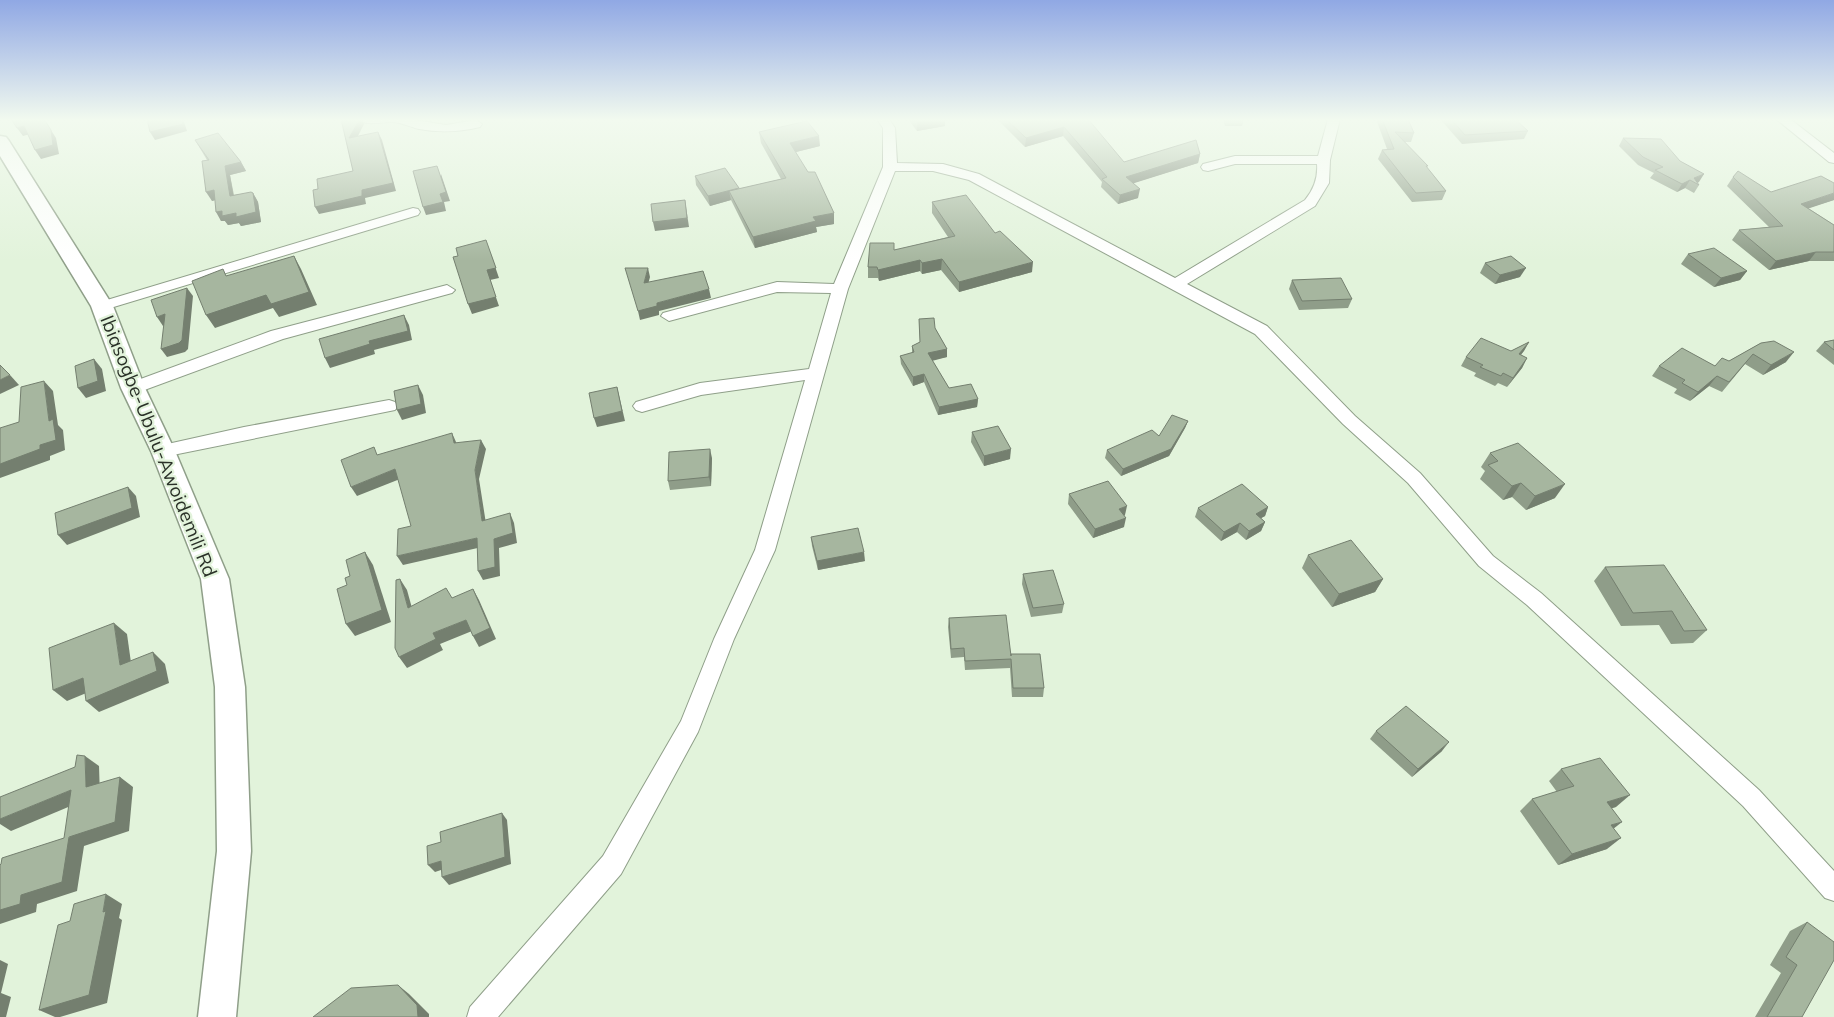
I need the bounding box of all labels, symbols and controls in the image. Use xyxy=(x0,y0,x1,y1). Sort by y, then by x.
street label: Ibiasogbe-Ubulu-Awoidemili Rd xyxy=(95,312,223,580)

